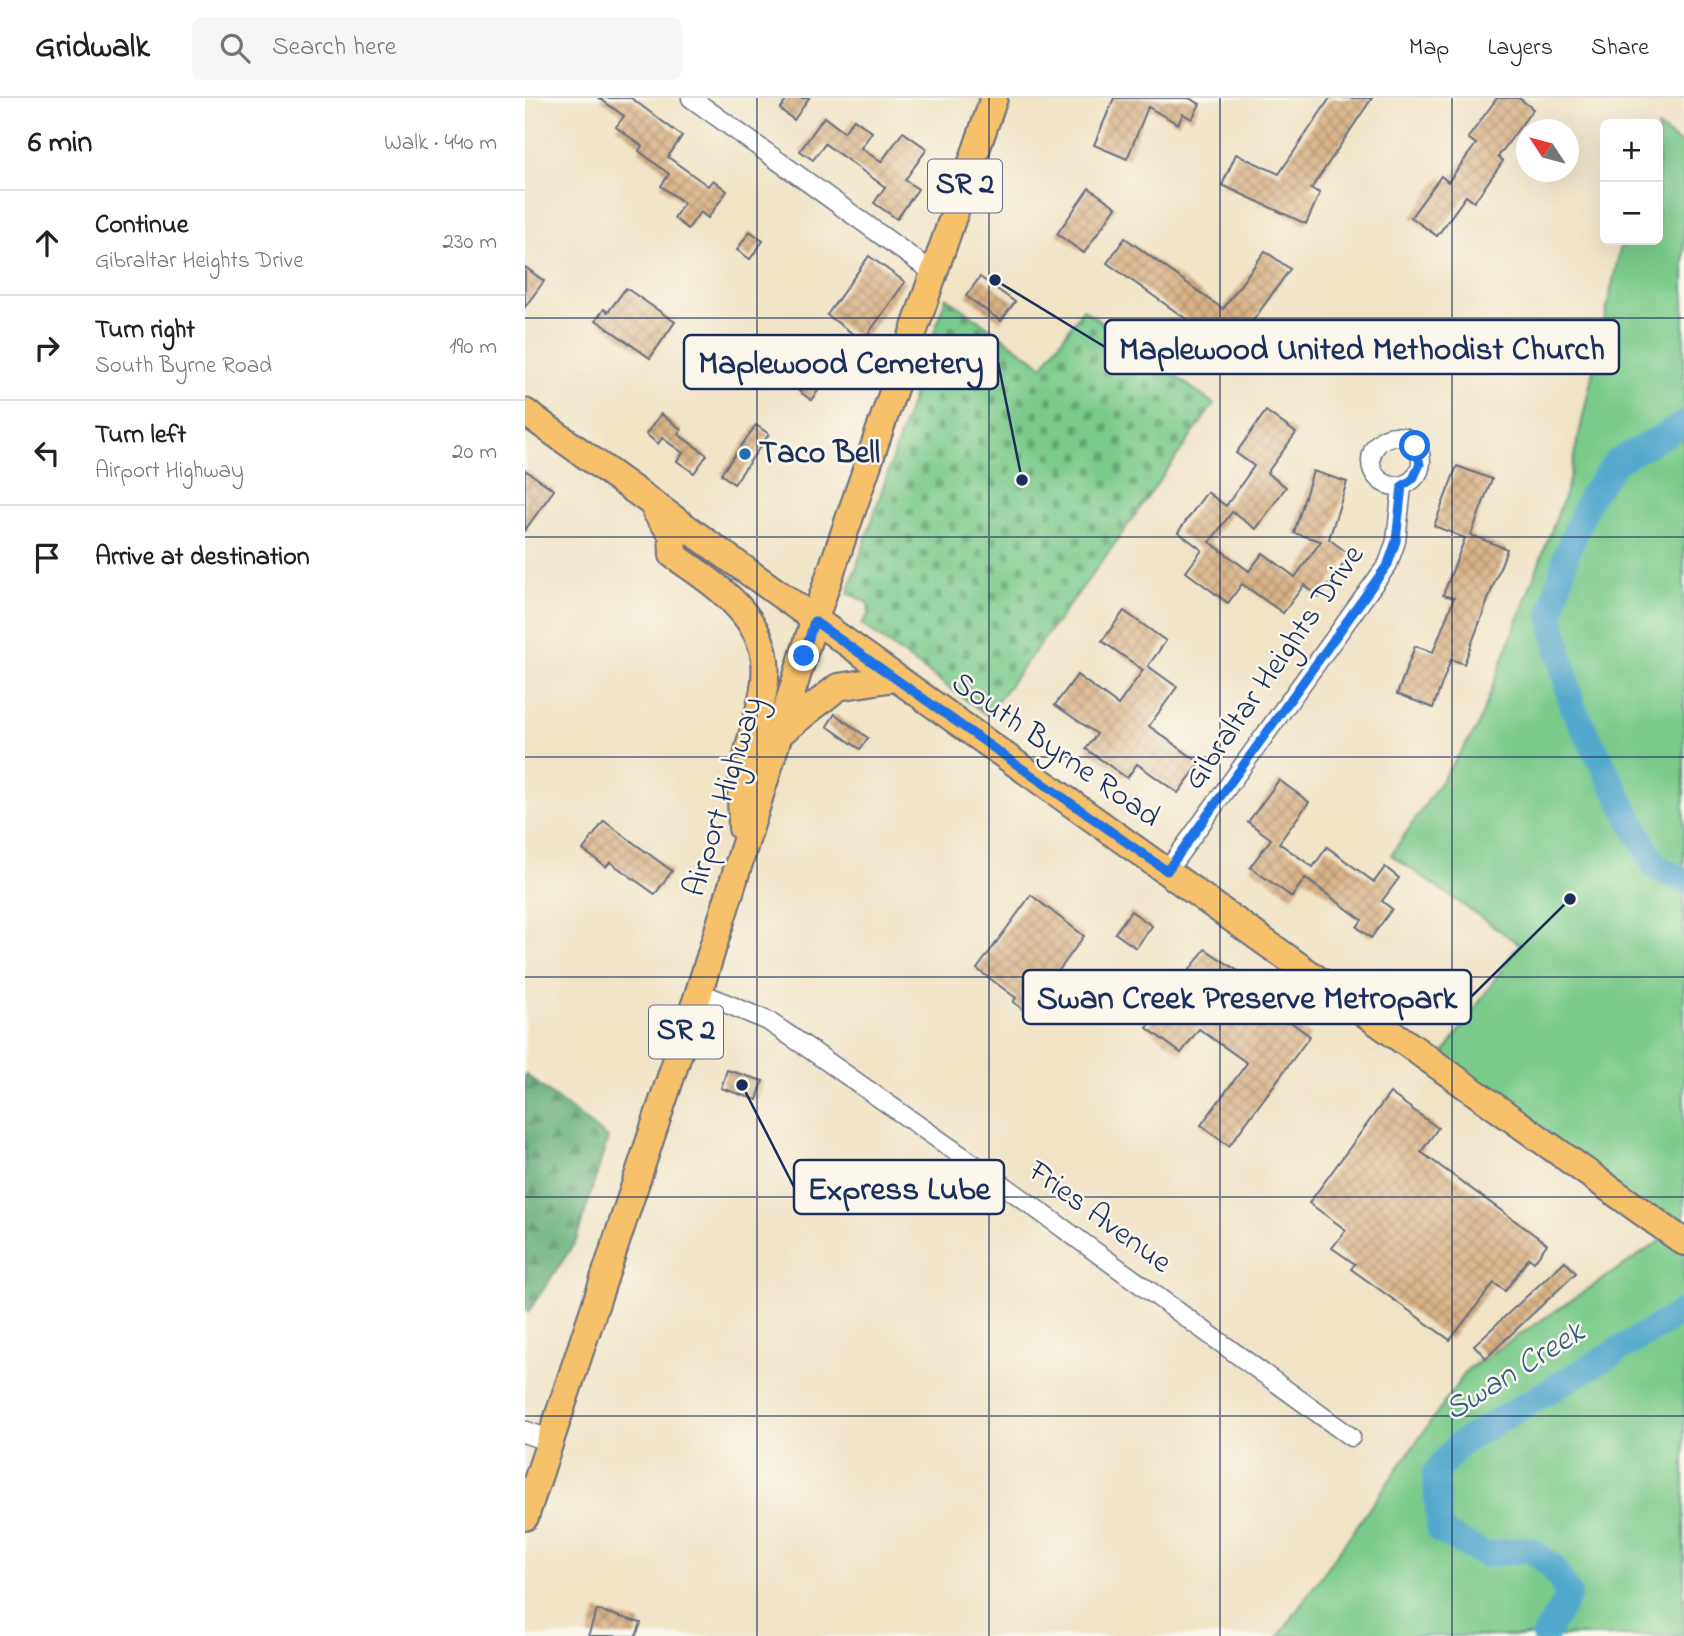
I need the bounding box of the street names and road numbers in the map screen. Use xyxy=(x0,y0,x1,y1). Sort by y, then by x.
road number: SR 2 xyxy=(928,159,1002,212)
street label: Gibraltar Heights Drive xyxy=(1173,535,1378,800)
street label: South Byrne Road xyxy=(941,661,1169,841)
street label: Airport Highway xyxy=(672,691,778,903)
road number: SR 2 xyxy=(649,1006,723,1058)
street label: Fries Avenue xyxy=(1016,1149,1181,1287)

